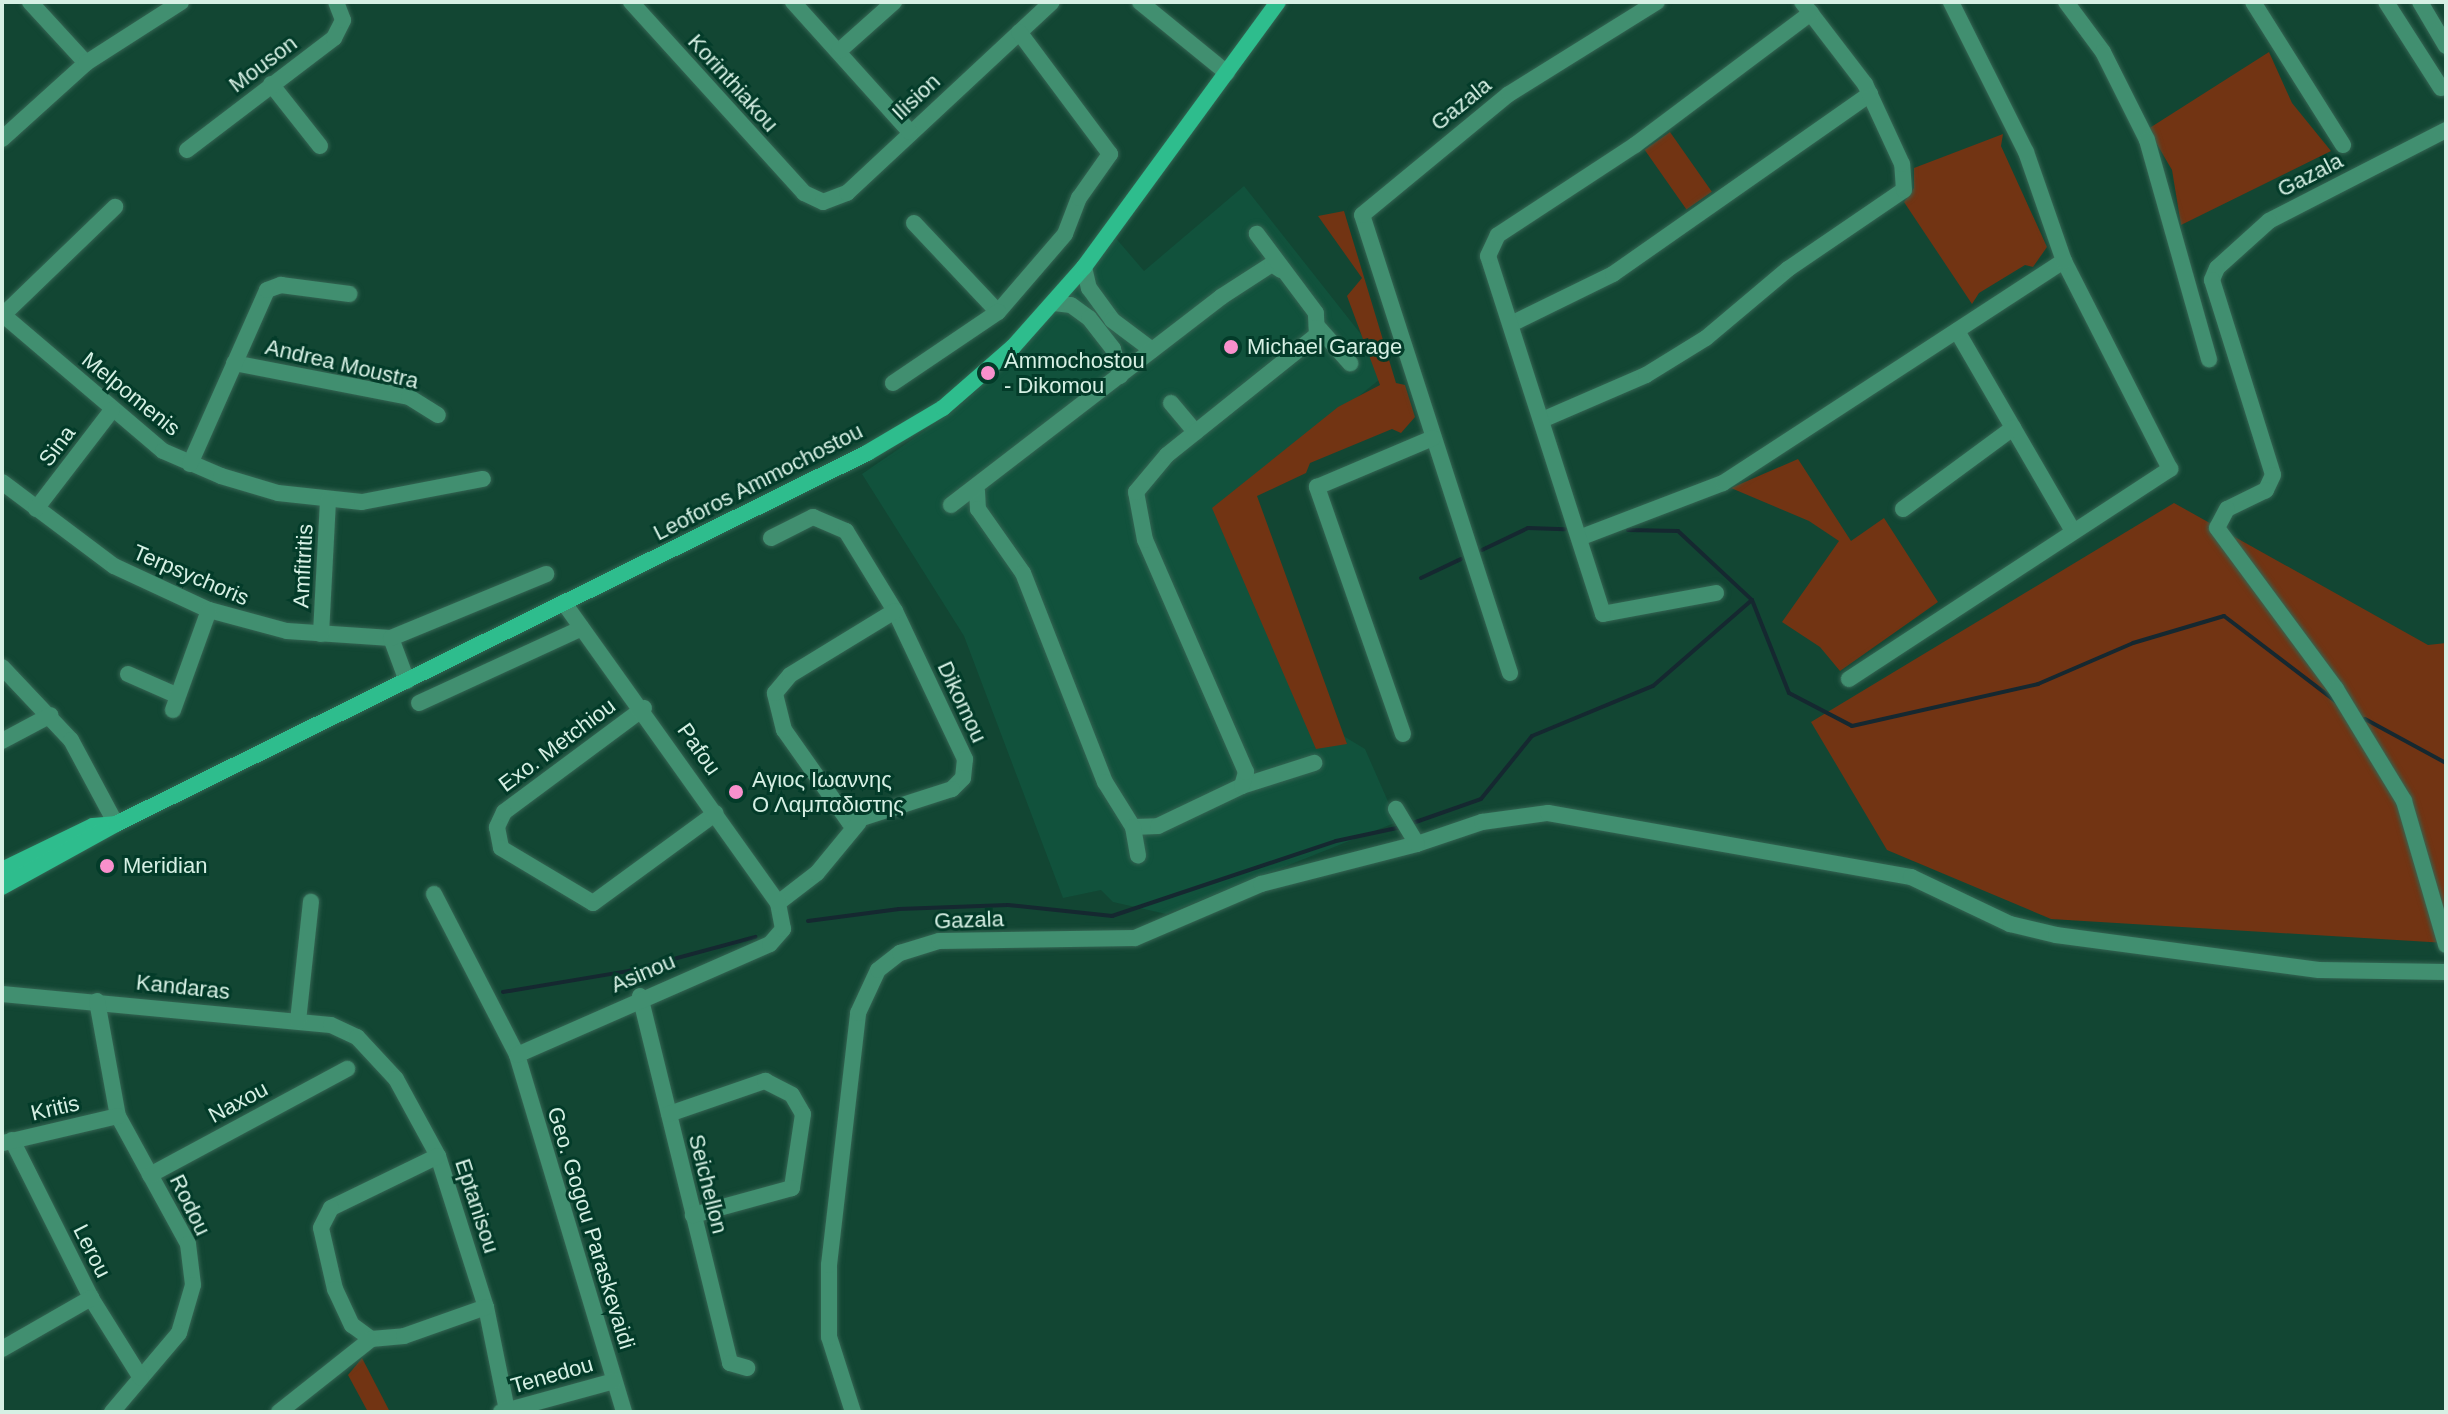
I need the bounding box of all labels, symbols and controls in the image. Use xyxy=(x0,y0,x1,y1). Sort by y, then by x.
street label: Korinthiakou xyxy=(682,29,784,137)
street label: Mouson xyxy=(224,30,302,98)
street label: Ilision xyxy=(886,68,946,126)
street label: Gazala xyxy=(1426,72,1496,136)
street label: Gazala xyxy=(2273,147,2347,203)
street label: Andrea Moustra xyxy=(263,334,421,394)
place label: Michael Garage xyxy=(1247,334,1402,360)
marker: Michael Garage xyxy=(1222,338,1240,356)
street label: Melpomenis xyxy=(77,346,185,442)
place label: Ammochostou - Dikomou xyxy=(1004,347,1145,398)
marker: Ammochostou - Dikomou xyxy=(979,364,997,382)
street label: Leoforos Ammochostou xyxy=(648,417,868,547)
street label: Sina xyxy=(33,420,81,472)
street label: Amfitritis xyxy=(288,523,318,609)
street label: Terpsychoris xyxy=(129,539,253,611)
street label: Dikomou xyxy=(932,657,992,747)
street label: Exo. Metchiou xyxy=(493,693,621,797)
street label: Pafou xyxy=(672,718,726,780)
place label: Αγιος Ιωαννης Ο Λαμπαδιστης xyxy=(752,766,905,818)
marker: Αγιος Ιωαννης Ο Λαμπαδιστης xyxy=(727,783,745,801)
place label: Meridian xyxy=(123,853,207,879)
marker: Meridian xyxy=(98,857,116,875)
street label: Gazala xyxy=(934,906,1004,934)
street label: Asinou xyxy=(607,948,679,998)
street label: Kandaras xyxy=(135,969,231,1005)
street label: Naxou xyxy=(204,1075,272,1129)
street label: Kritis xyxy=(28,1090,82,1126)
street label: Geo. Gogou Paraskevaidi xyxy=(542,1104,640,1352)
street label: Seichellon xyxy=(683,1132,733,1236)
street label: Eptanisou xyxy=(449,1155,505,1257)
street label: Rodou xyxy=(164,1170,216,1240)
street label: Lerou xyxy=(67,1220,117,1282)
street label: Tenedou xyxy=(508,1351,596,1399)

